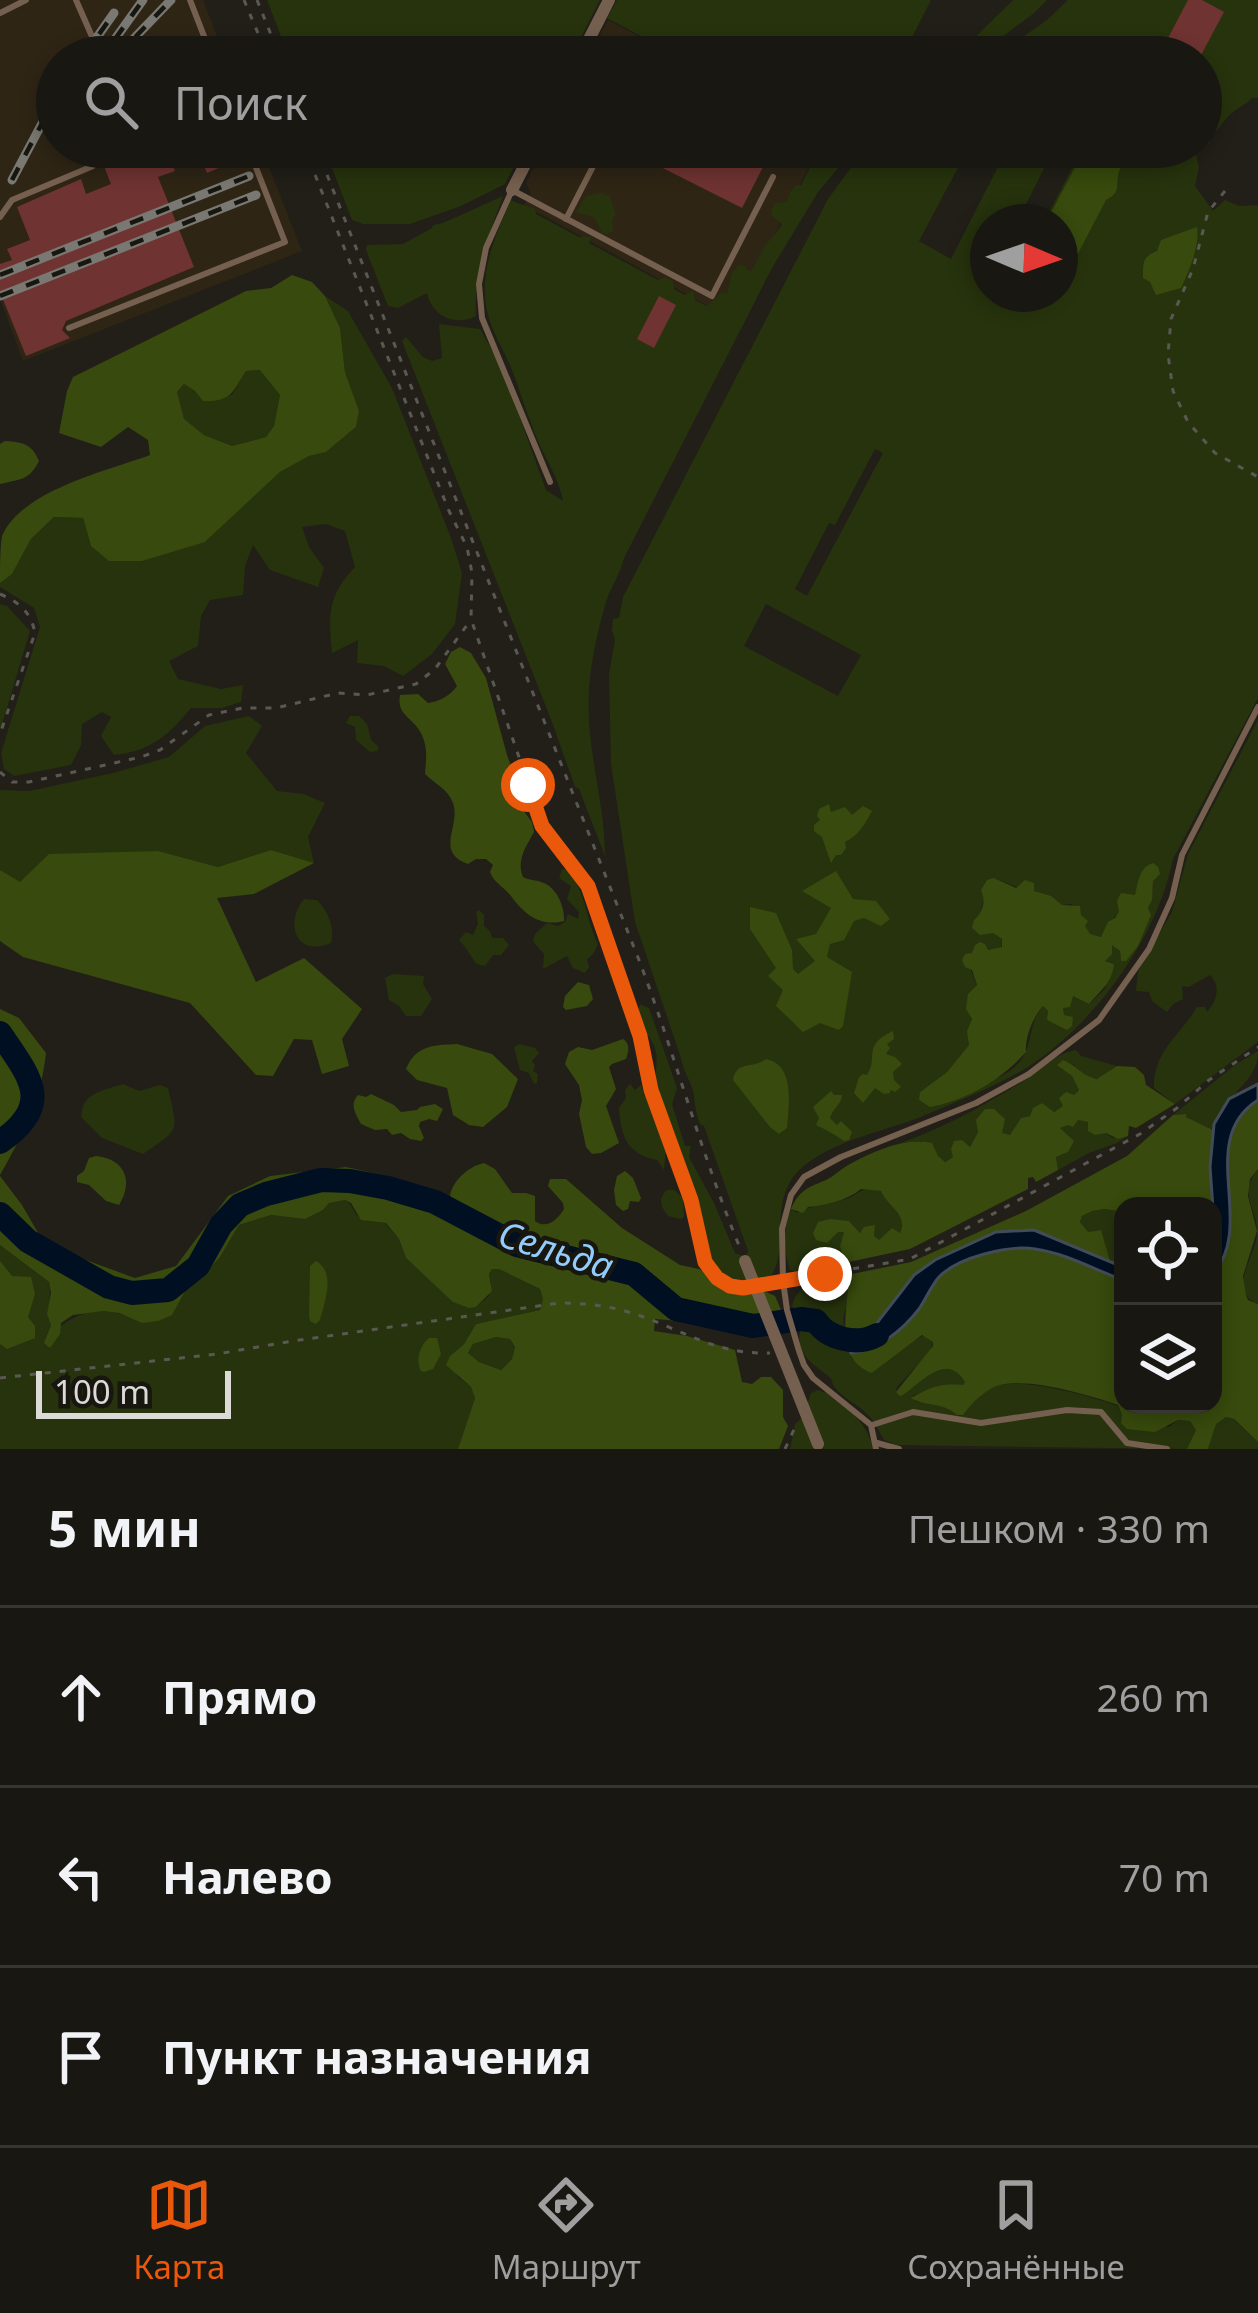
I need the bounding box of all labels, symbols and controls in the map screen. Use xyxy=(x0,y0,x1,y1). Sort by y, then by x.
search box xyxy=(36,36,1222,168)
icon: search xyxy=(78,69,144,135)
text: Поиск xyxy=(174,72,308,133)
north arrow xyxy=(970,204,1078,312)
route start xyxy=(501,758,555,812)
map controls xyxy=(1114,1197,1222,1413)
button: locate xyxy=(1114,1197,1222,1305)
water label: Сельда xyxy=(493,1209,619,1290)
route end xyxy=(798,1247,852,1301)
button: layers xyxy=(1114,1305,1222,1413)
scale bar xyxy=(36,1365,231,1418)
text: 100 m xyxy=(54,1369,150,1414)
text: 5 мин xyxy=(48,1492,201,1562)
text: Пешком · 330 m xyxy=(908,1501,1210,1554)
icon: ahead xyxy=(48,1664,114,1730)
text: Прямо xyxy=(162,1666,317,1727)
text: 260 m xyxy=(1096,1670,1210,1723)
icon: left xyxy=(48,1844,114,1910)
text: Налево xyxy=(162,1846,333,1907)
text: 70 m xyxy=(1119,1850,1210,1903)
icon: arrive xyxy=(48,2024,114,2090)
text: Пункт назначения xyxy=(162,2026,592,2087)
tab: Карта xyxy=(133,2172,225,2289)
tab: Маршрут xyxy=(492,2172,641,2289)
tab: Сохранённые xyxy=(907,2172,1125,2289)

